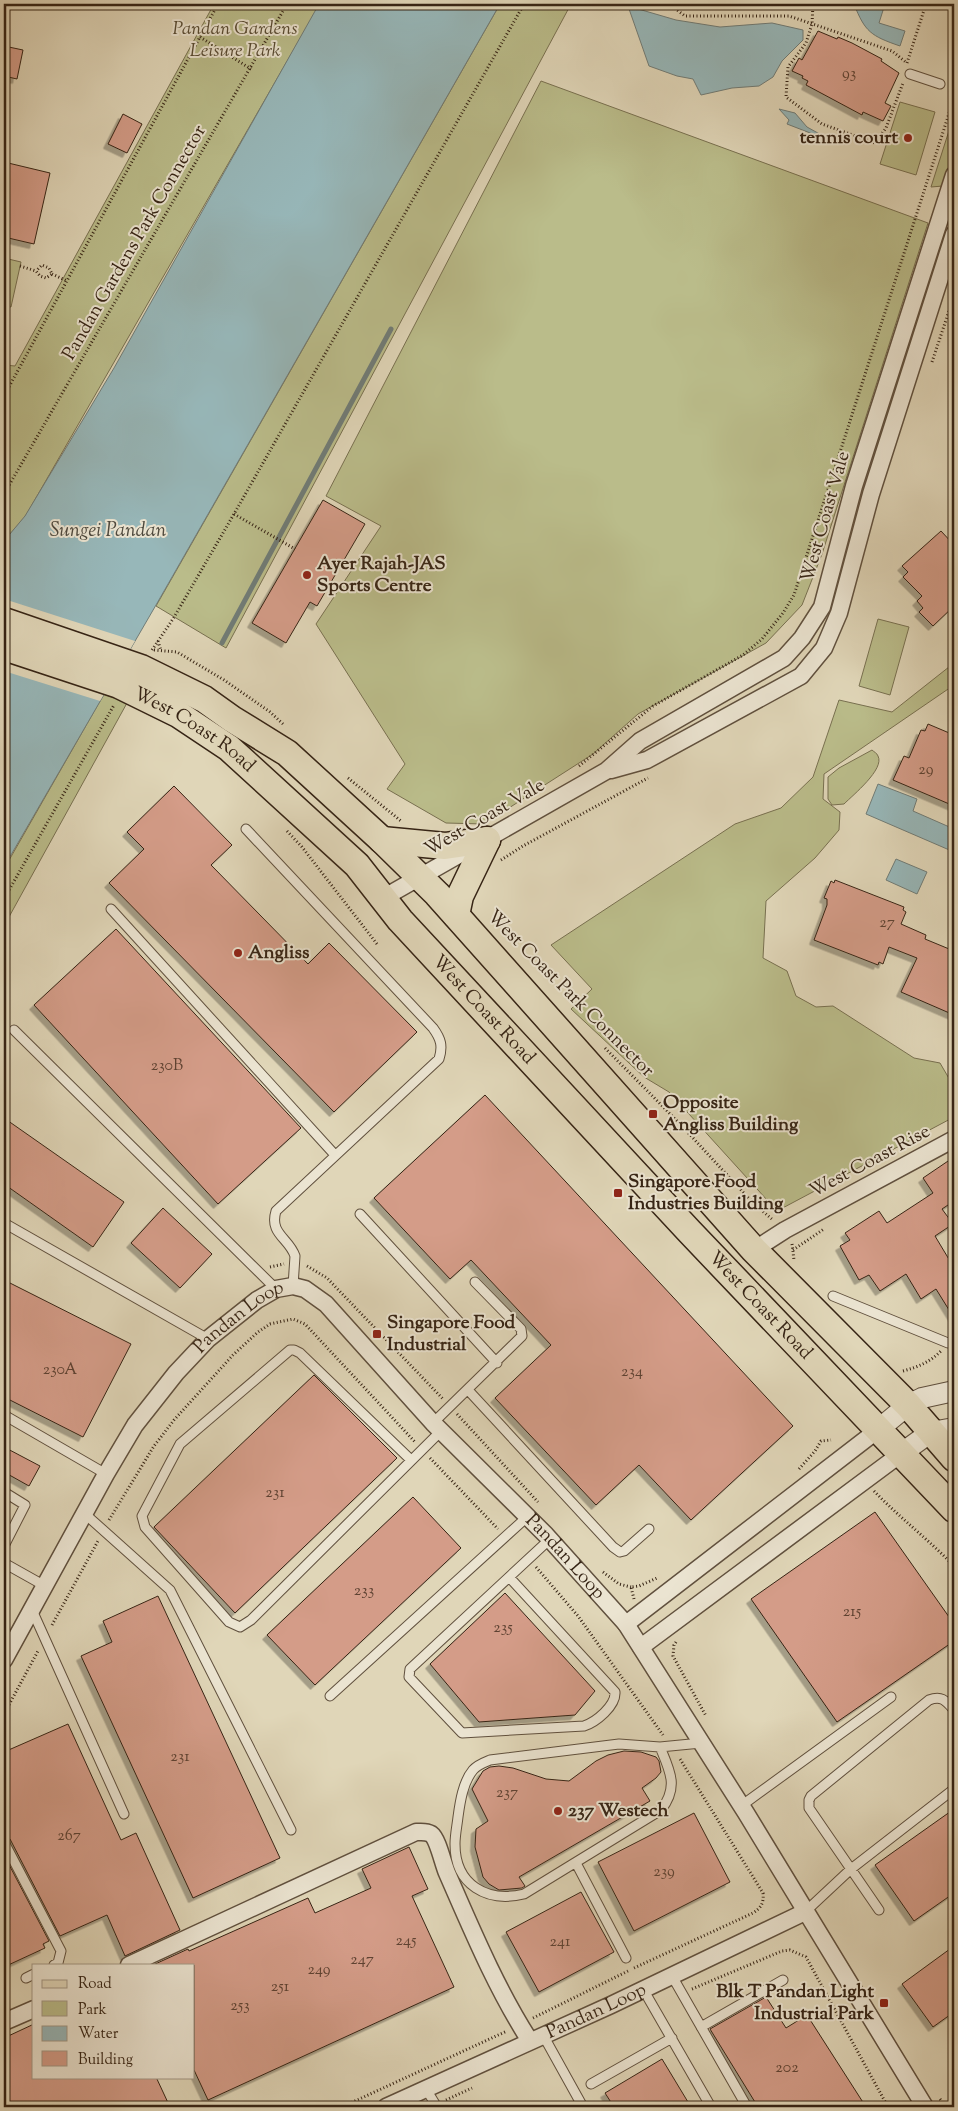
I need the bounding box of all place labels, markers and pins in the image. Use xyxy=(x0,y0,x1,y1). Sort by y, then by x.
place label: tennis court xyxy=(800,125,898,152)
marker: tennis court xyxy=(902,132,914,144)
place label: Ayer Rajah-JAS Sports Centre xyxy=(317,551,446,600)
marker: Ayer Rajah-JAS Sports Centre xyxy=(301,569,313,581)
place label: Angliss xyxy=(248,940,310,967)
marker: Angliss xyxy=(232,947,244,959)
place label: Opposite Angliss Building xyxy=(663,1090,799,1139)
marker: Opposite Angliss Building xyxy=(647,1108,659,1120)
place label: Singapore Food Industries Building xyxy=(628,1169,784,1218)
marker: Singapore Food Industries Building xyxy=(612,1187,624,1199)
place label: Singapore Food Industrial xyxy=(387,1310,516,1359)
marker: Singapore Food Industrial xyxy=(371,1328,383,1340)
place label: 237 Westech xyxy=(568,1798,670,1825)
marker: 237 Westech xyxy=(552,1805,564,1817)
place label: Blk T Pandan Light Industrial Park xyxy=(716,1979,875,2028)
marker: Blk T Pandan Light Industrial Park xyxy=(878,1997,890,2009)

